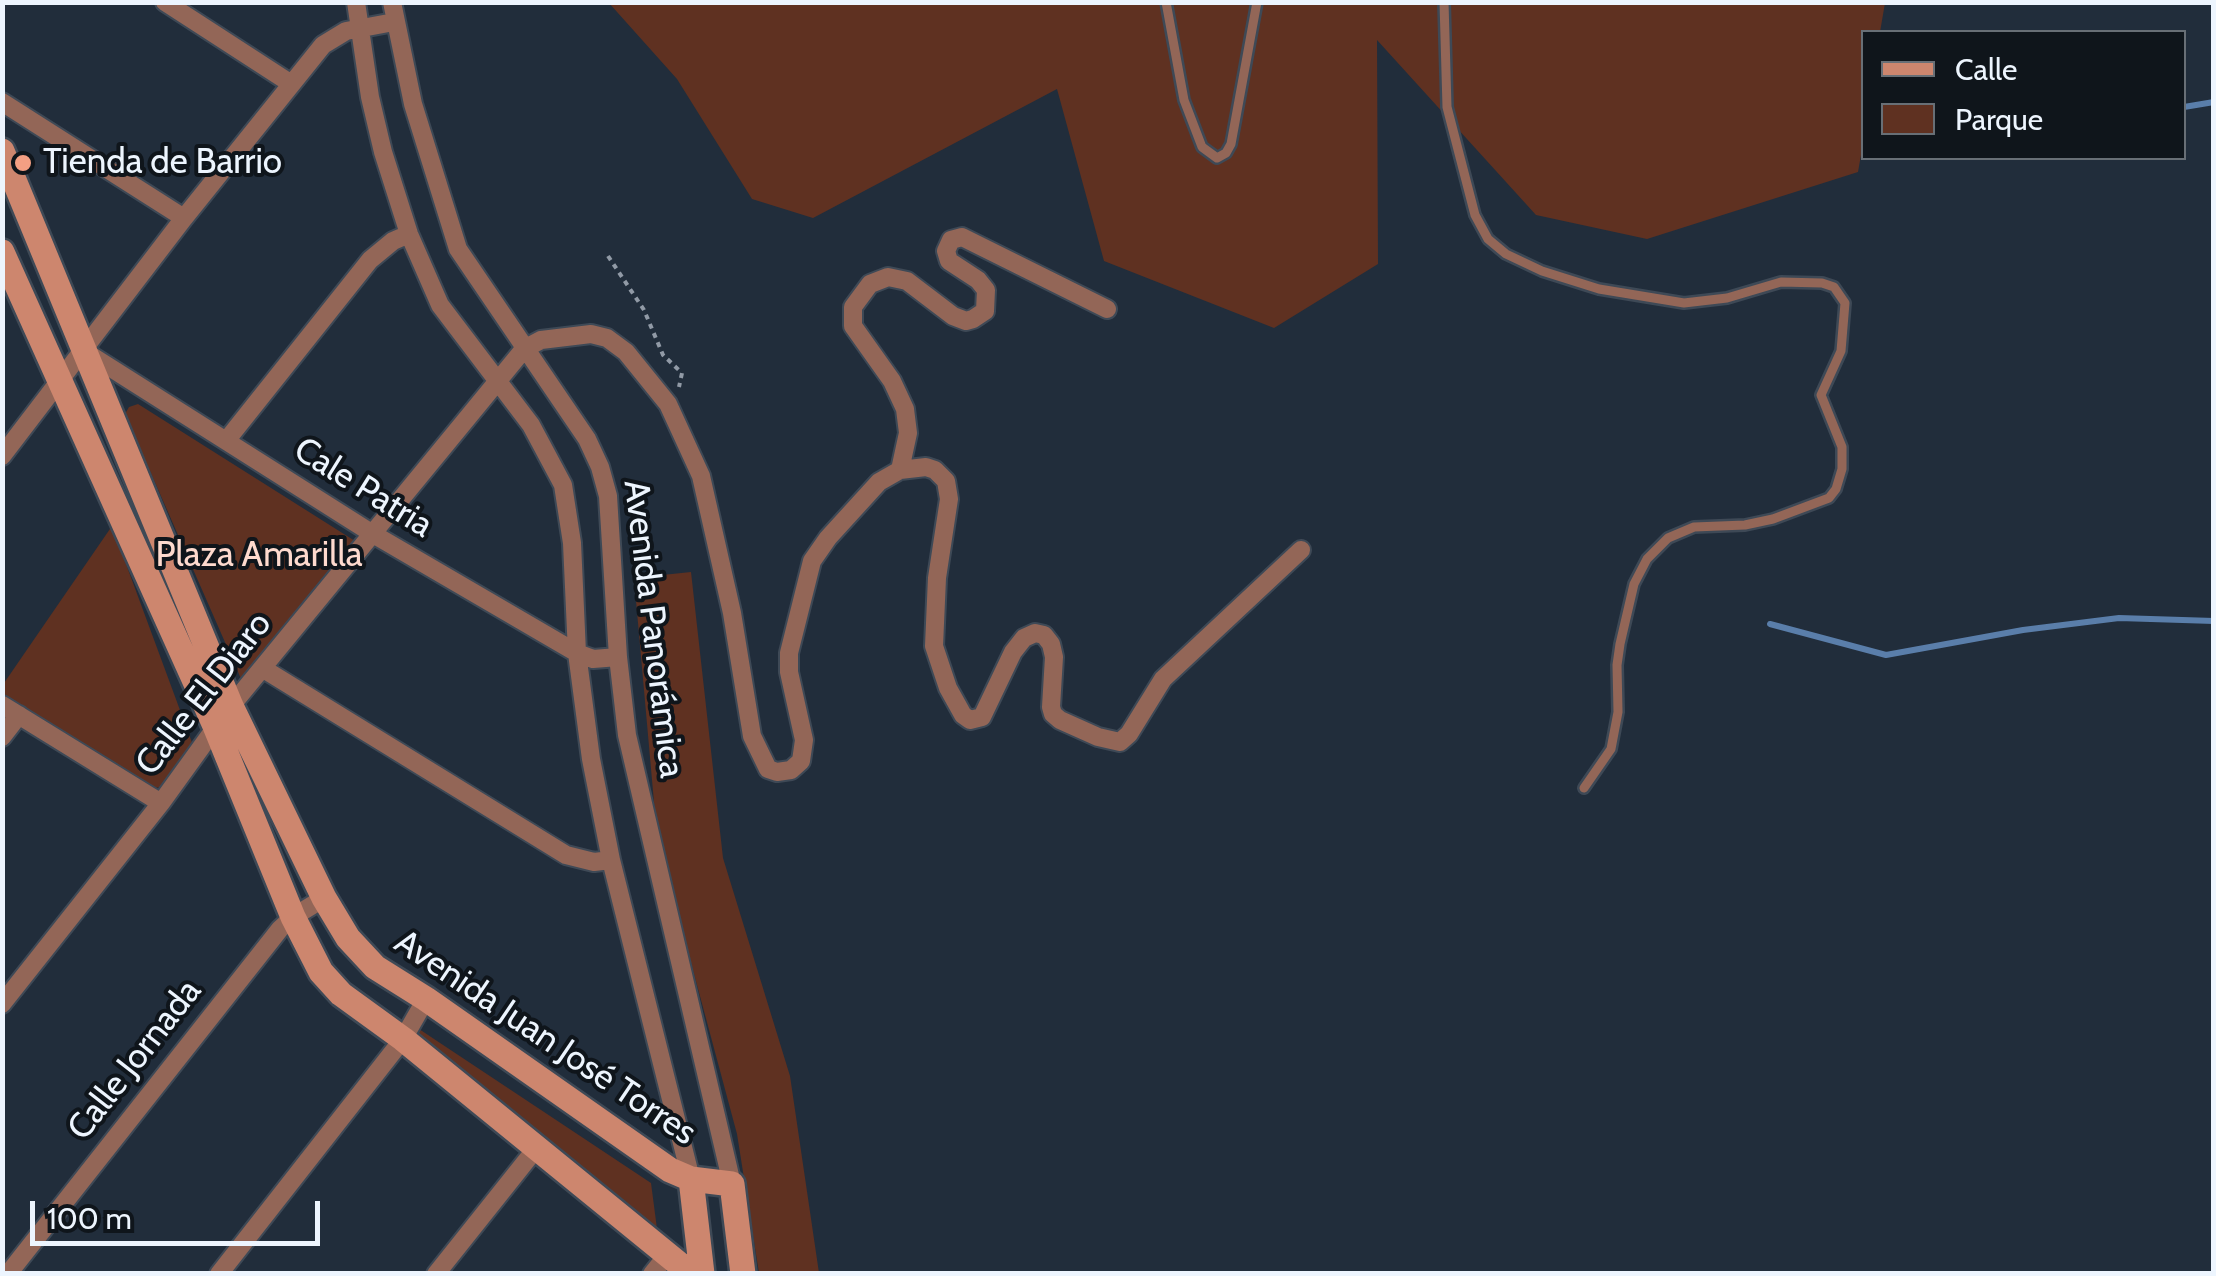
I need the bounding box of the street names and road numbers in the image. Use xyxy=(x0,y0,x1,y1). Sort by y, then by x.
street label: Cale Patria xyxy=(286,429,440,547)
street label: Avenida Panorámica xyxy=(614,478,692,780)
street label: Calle El Diaro xyxy=(127,604,281,784)
street label: Avenida Juan José Torres xyxy=(386,921,704,1155)
street label: Calle Jornada xyxy=(59,971,211,1149)

